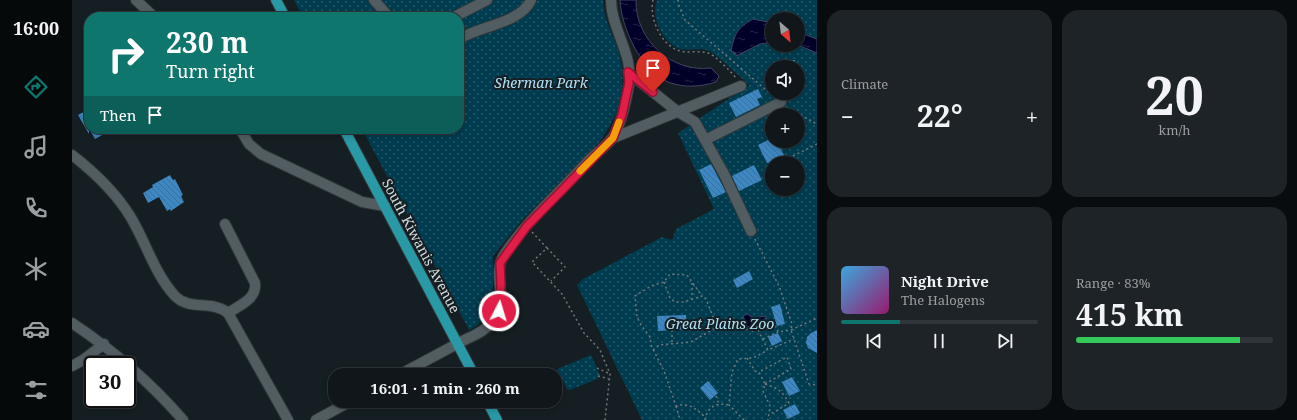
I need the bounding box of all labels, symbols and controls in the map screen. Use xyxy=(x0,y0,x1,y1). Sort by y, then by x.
north arrow xyxy=(765,12,805,52)
map controls xyxy=(765,12,805,196)
text: 16:00 xyxy=(13,16,59,40)
text: 230 m xyxy=(166,23,248,61)
icon: right xyxy=(100,28,152,80)
pin xyxy=(636,51,670,92)
icon: arrive xyxy=(642,57,664,79)
text: Turn right xyxy=(166,59,255,83)
text: 20 xyxy=(1145,59,1204,130)
button: sound xyxy=(765,60,805,100)
icon: directions xyxy=(22,73,50,101)
park label: Sherman Park xyxy=(494,73,589,92)
text: Climate xyxy=(841,75,888,93)
text: 22° xyxy=(917,95,963,136)
text: − xyxy=(841,101,854,131)
text: + xyxy=(1026,101,1038,131)
icon: arrive xyxy=(144,104,166,126)
text: Then xyxy=(100,105,136,125)
button: + xyxy=(765,108,805,148)
text: km/h xyxy=(1159,121,1190,139)
icon: music xyxy=(22,133,50,161)
button: − xyxy=(765,156,805,196)
street label: South Kiwanis Avenue xyxy=(378,175,465,316)
icon: phone xyxy=(22,194,50,222)
icon: climate xyxy=(22,255,50,283)
text: Night Drive xyxy=(901,271,989,291)
text: Range · 83% xyxy=(1076,274,1150,292)
position arrow xyxy=(478,290,520,332)
text: The Halogens xyxy=(901,291,985,309)
text: 415 km xyxy=(1076,294,1183,335)
park label: Great Plains Zoo xyxy=(666,314,774,333)
icon: car xyxy=(22,315,50,343)
icon: previous xyxy=(863,330,885,352)
icon: pause xyxy=(928,330,950,352)
icon: next xyxy=(994,330,1016,352)
speed limit sign: 30 xyxy=(84,356,136,408)
icon: filters xyxy=(22,376,50,404)
text: 16:01 · 1 min · 260 m xyxy=(370,378,520,398)

